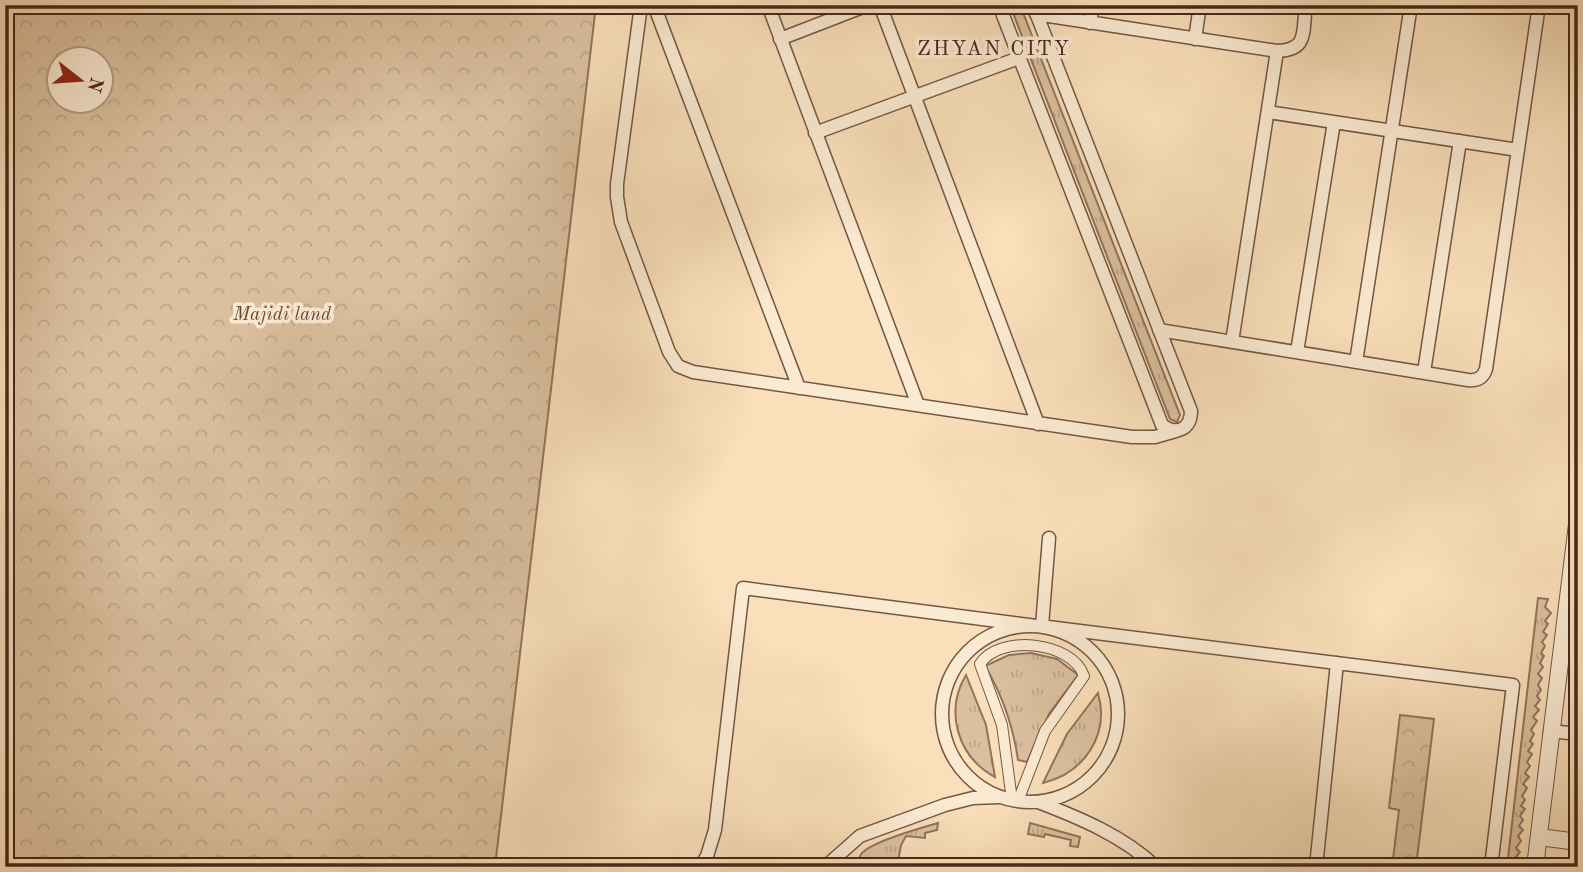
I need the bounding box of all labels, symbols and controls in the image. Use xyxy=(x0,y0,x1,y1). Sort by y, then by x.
district label: ZHYAN CITY xyxy=(917,39,1071,60)
north arrow xyxy=(46,46,116,116)
text: N xyxy=(83,75,105,94)
park label: Majidi land xyxy=(232,306,332,325)

